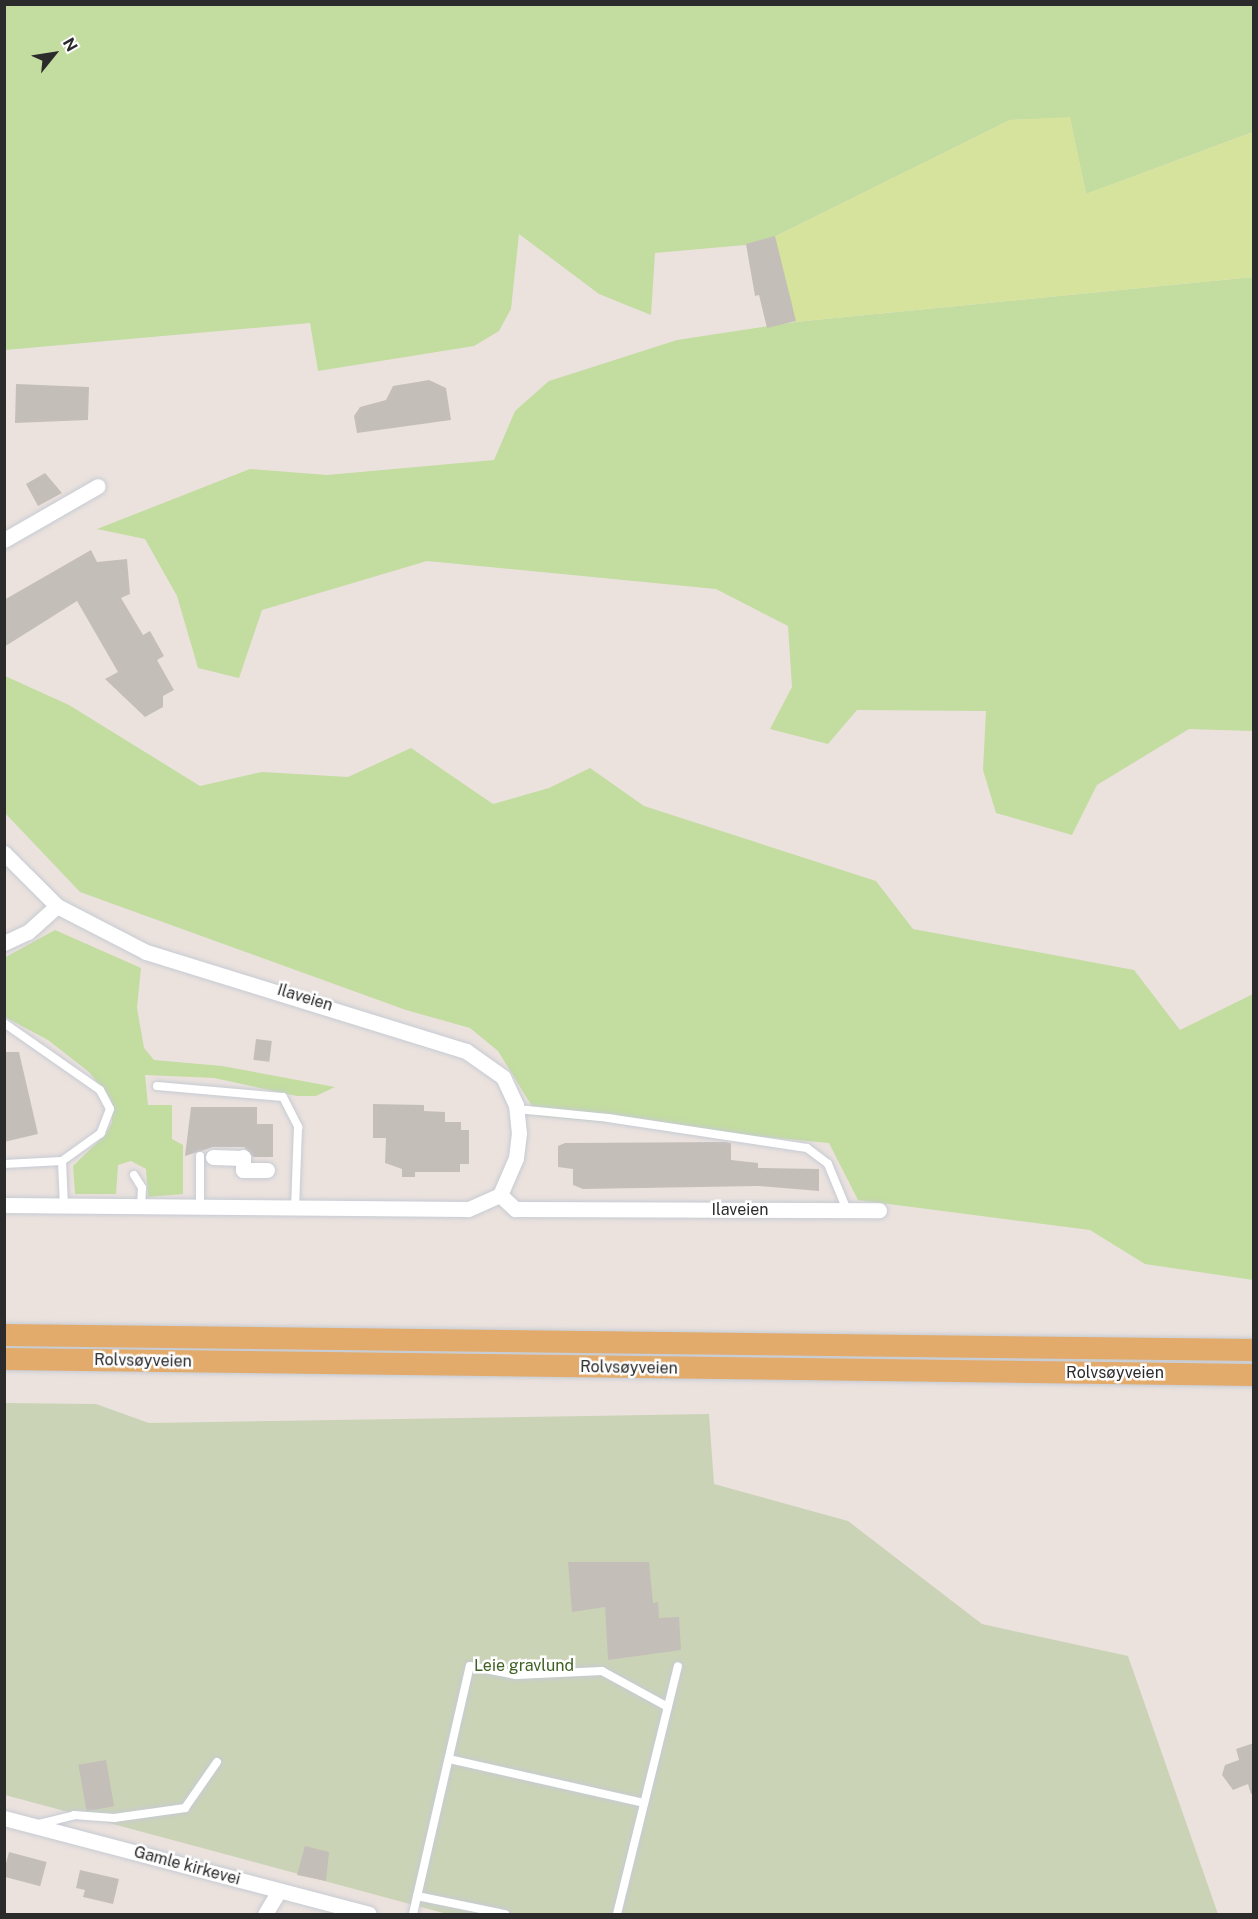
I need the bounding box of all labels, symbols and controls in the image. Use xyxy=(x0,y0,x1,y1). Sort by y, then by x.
north arrow xyxy=(24,24,84,84)
text: N xyxy=(59,35,81,55)
street label: Ilaveien xyxy=(275,980,335,1016)
street label: Ilaveien xyxy=(711,1200,769,1220)
street label: Rolvsøyveien xyxy=(94,1351,192,1371)
street label: Rolvsøyveien xyxy=(580,1358,678,1378)
street label: Rolvsøyveien xyxy=(1066,1363,1164,1383)
park label: Leie gravlund xyxy=(474,1656,574,1676)
street label: Gamle kirkevei xyxy=(132,1843,242,1889)

